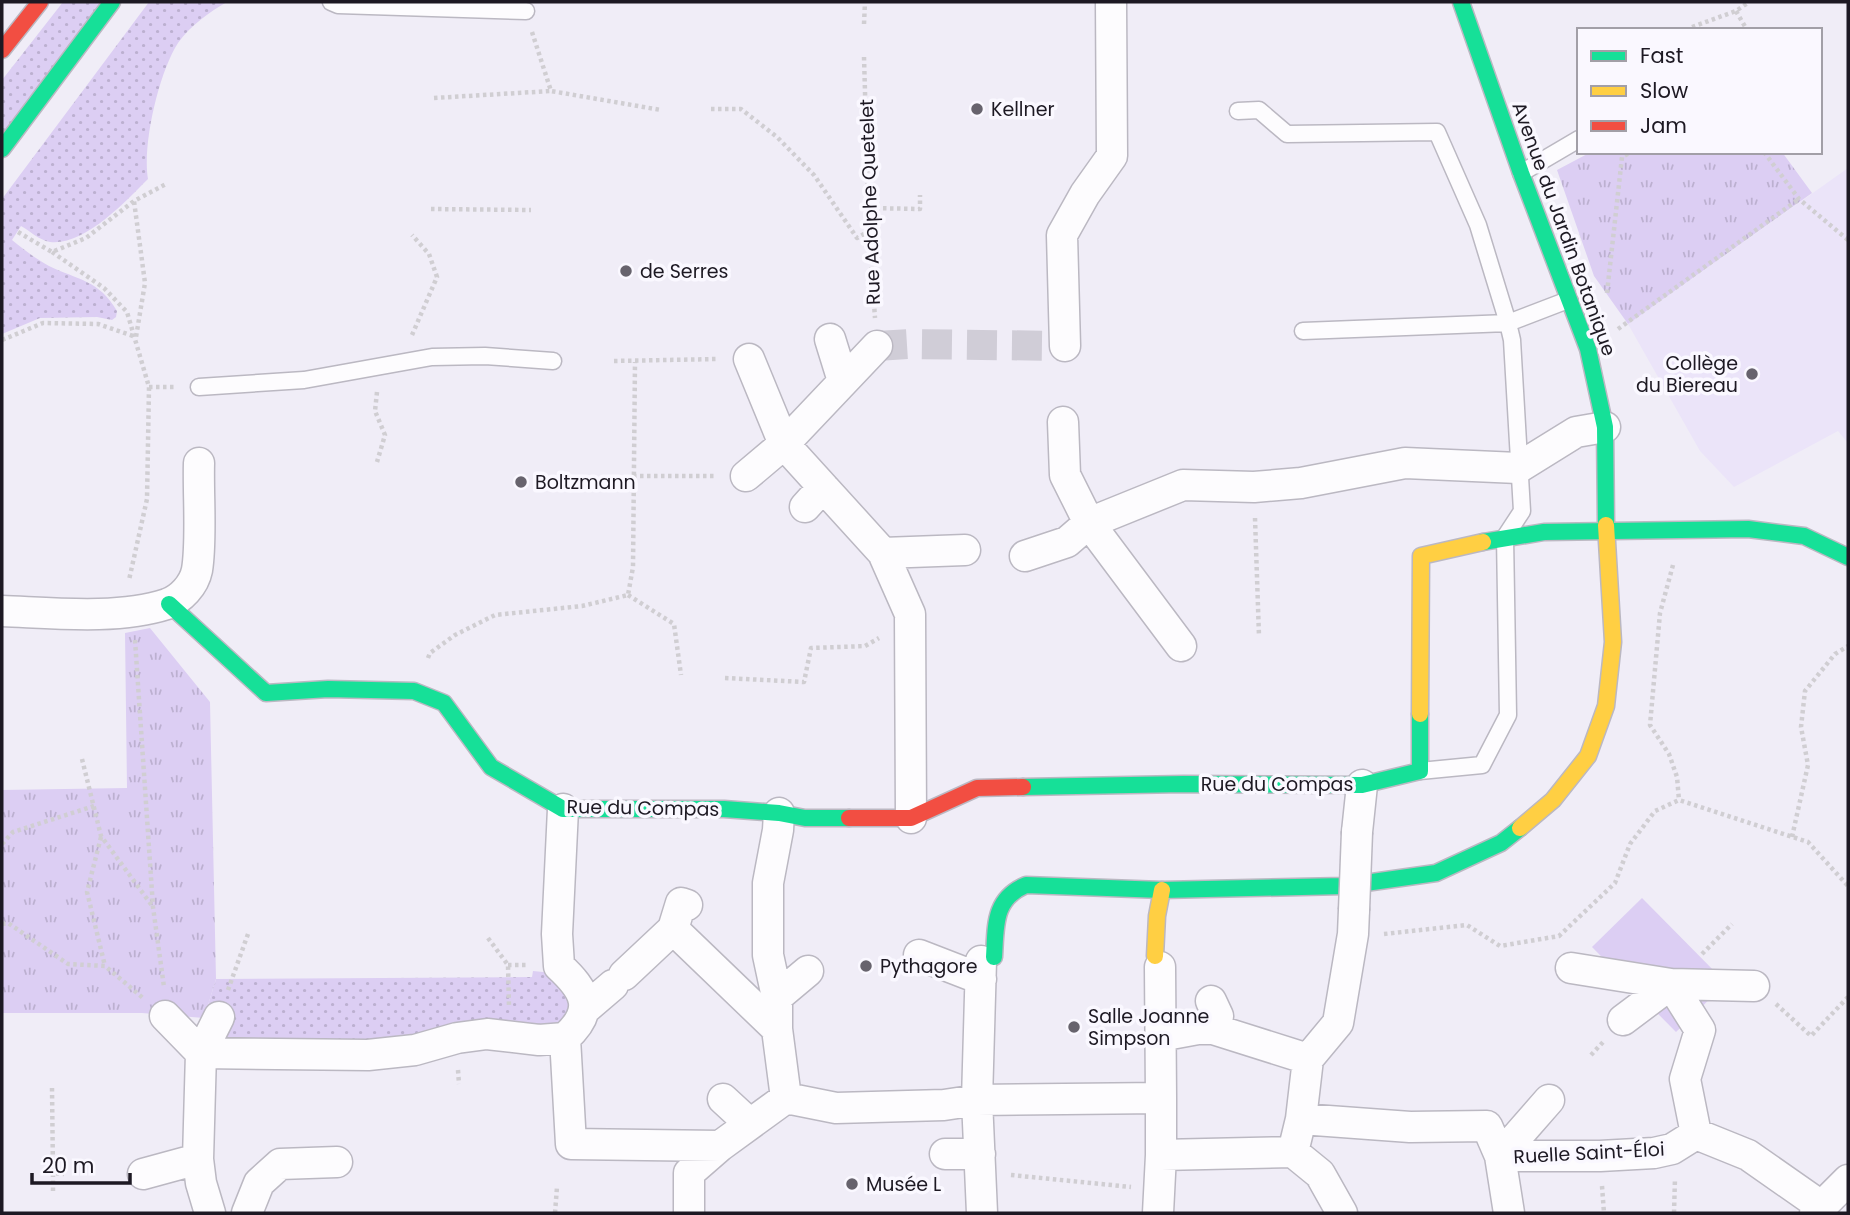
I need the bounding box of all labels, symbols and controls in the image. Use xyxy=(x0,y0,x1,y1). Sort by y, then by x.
legend xyxy=(1577,28,1822,154)
text: Fast xyxy=(1640,41,1683,70)
text: Slow xyxy=(1640,76,1688,105)
place label: Kellner xyxy=(991,96,1055,123)
street label: Avenue du Jardin Botanique xyxy=(1505,98,1623,360)
street label: Rue Adolphe Quetelet xyxy=(853,99,887,305)
marker: Kellner xyxy=(969,101,985,117)
text: Jam xyxy=(1640,111,1687,140)
place label: de Serres xyxy=(640,258,729,285)
marker: de Serres xyxy=(618,263,634,279)
place label: Collège du Biereau xyxy=(1636,350,1738,399)
marker: Collège du Biereau xyxy=(1744,366,1760,382)
place label: Boltzmann xyxy=(535,469,636,496)
marker: Boltzmann xyxy=(513,474,529,490)
street label: Rue du Compas xyxy=(1201,771,1353,798)
street label: Rue du Compas xyxy=(566,793,720,823)
place label: Pythagore xyxy=(880,953,978,980)
marker: Pythagore xyxy=(858,958,874,974)
place label: Salle Joanne Simpson xyxy=(1088,1003,1209,1052)
marker: Salle Joanne Simpson xyxy=(1066,1019,1082,1035)
street label: Ruelle Saint-Éloi xyxy=(1513,1136,1665,1170)
scale bar xyxy=(32,1142,130,1186)
text: 20 m xyxy=(42,1151,95,1180)
place label: Musée L xyxy=(866,1171,941,1198)
marker: Musée L xyxy=(844,1176,860,1192)

